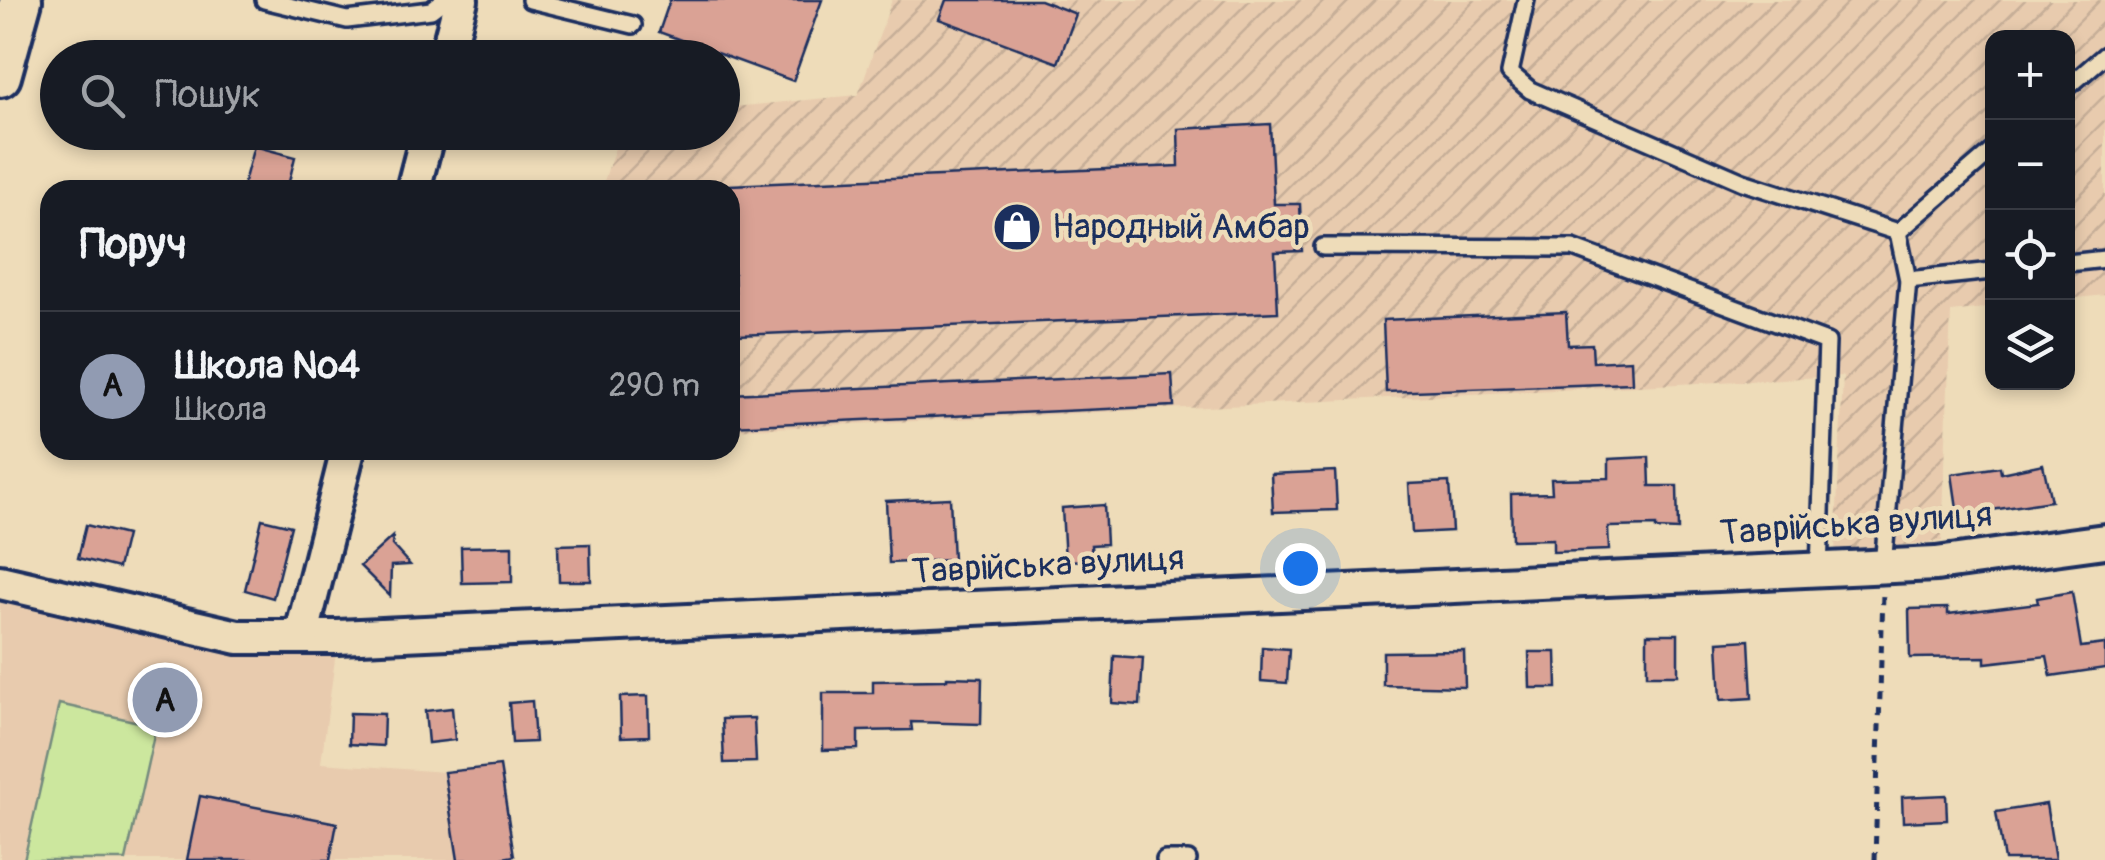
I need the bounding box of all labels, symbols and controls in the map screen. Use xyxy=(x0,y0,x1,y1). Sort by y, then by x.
map controls xyxy=(1985,30,2075,390)
button: + xyxy=(1985,30,2075,120)
search box xyxy=(40,40,740,150)
icon: search xyxy=(75,68,130,123)
text: Пошук xyxy=(155,71,261,119)
button: − xyxy=(1985,120,2075,210)
shop icon: Народный Амбар xyxy=(991,201,1043,253)
place label: Народный Амбар xyxy=(1052,205,1310,249)
button: locate xyxy=(1985,210,2075,300)
text: Поруч xyxy=(80,219,187,271)
button: layers xyxy=(1985,300,2075,390)
text: Школа №4 xyxy=(175,342,360,390)
text: A xyxy=(102,366,123,406)
text: 290 m xyxy=(608,366,700,406)
text: Школа xyxy=(175,390,267,430)
street label: Таврійська вулиця xyxy=(1718,493,1994,555)
street label: Таврійська вулиця xyxy=(911,536,1185,594)
your location xyxy=(1275,543,1326,594)
pin: A xyxy=(132,662,198,738)

